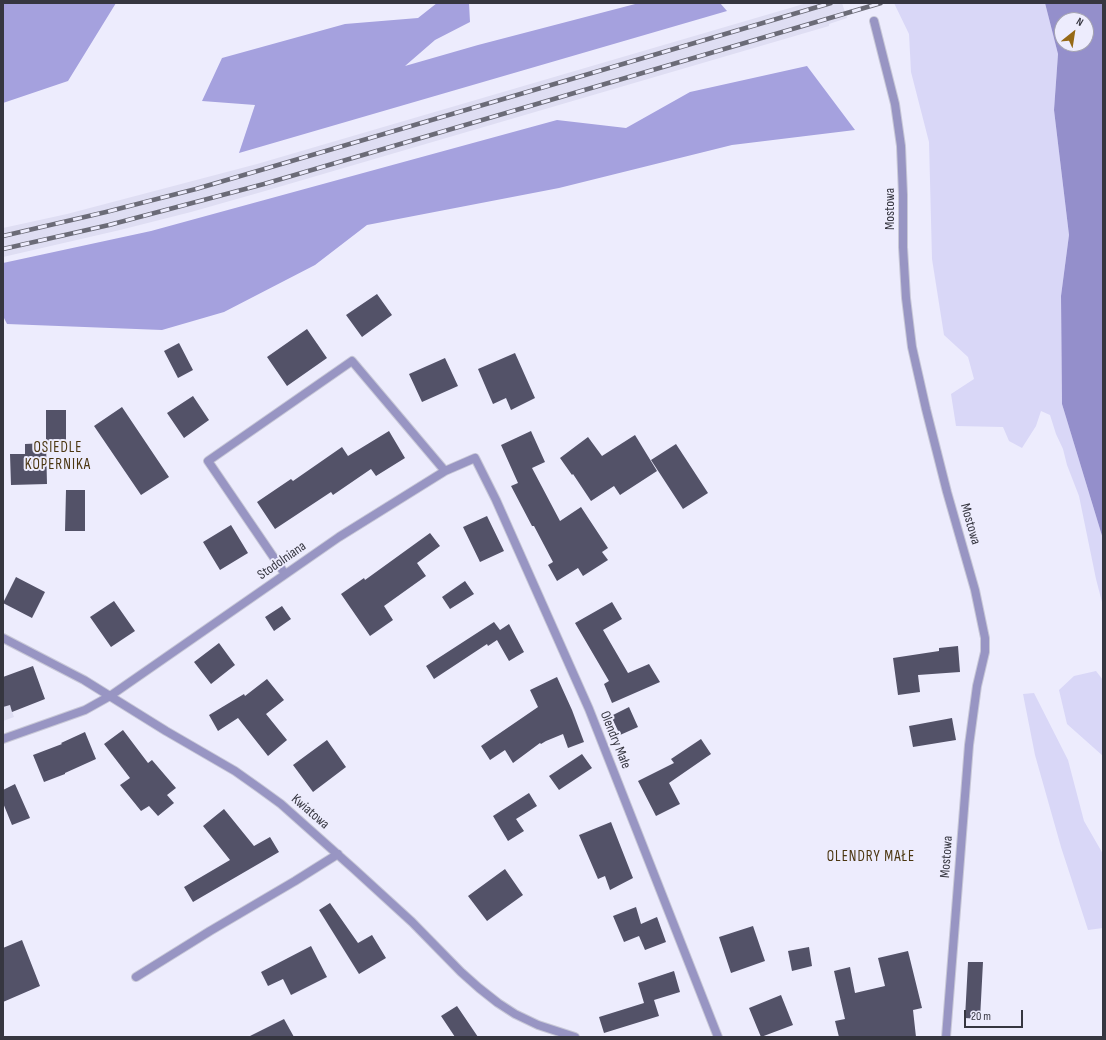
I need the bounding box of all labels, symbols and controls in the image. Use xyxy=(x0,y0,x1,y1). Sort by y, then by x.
north arrow xyxy=(1054,12,1094,52)
text: N xyxy=(1074,15,1086,29)
street label: Mostowa xyxy=(882,188,898,230)
district label: OSIEDLE KOPERNIKA xyxy=(25,439,91,474)
street label: Mostowa xyxy=(956,501,984,547)
street label: Stodolniana xyxy=(254,538,310,584)
street label: Olendry Małe xyxy=(596,709,634,771)
street label: Kwiatowa xyxy=(288,791,332,833)
street label: Mostowa xyxy=(937,835,957,879)
district label: OLENDRY MAŁE xyxy=(827,848,915,866)
scale bar xyxy=(966,1002,1025,1028)
text: 20 m xyxy=(971,1009,991,1024)

